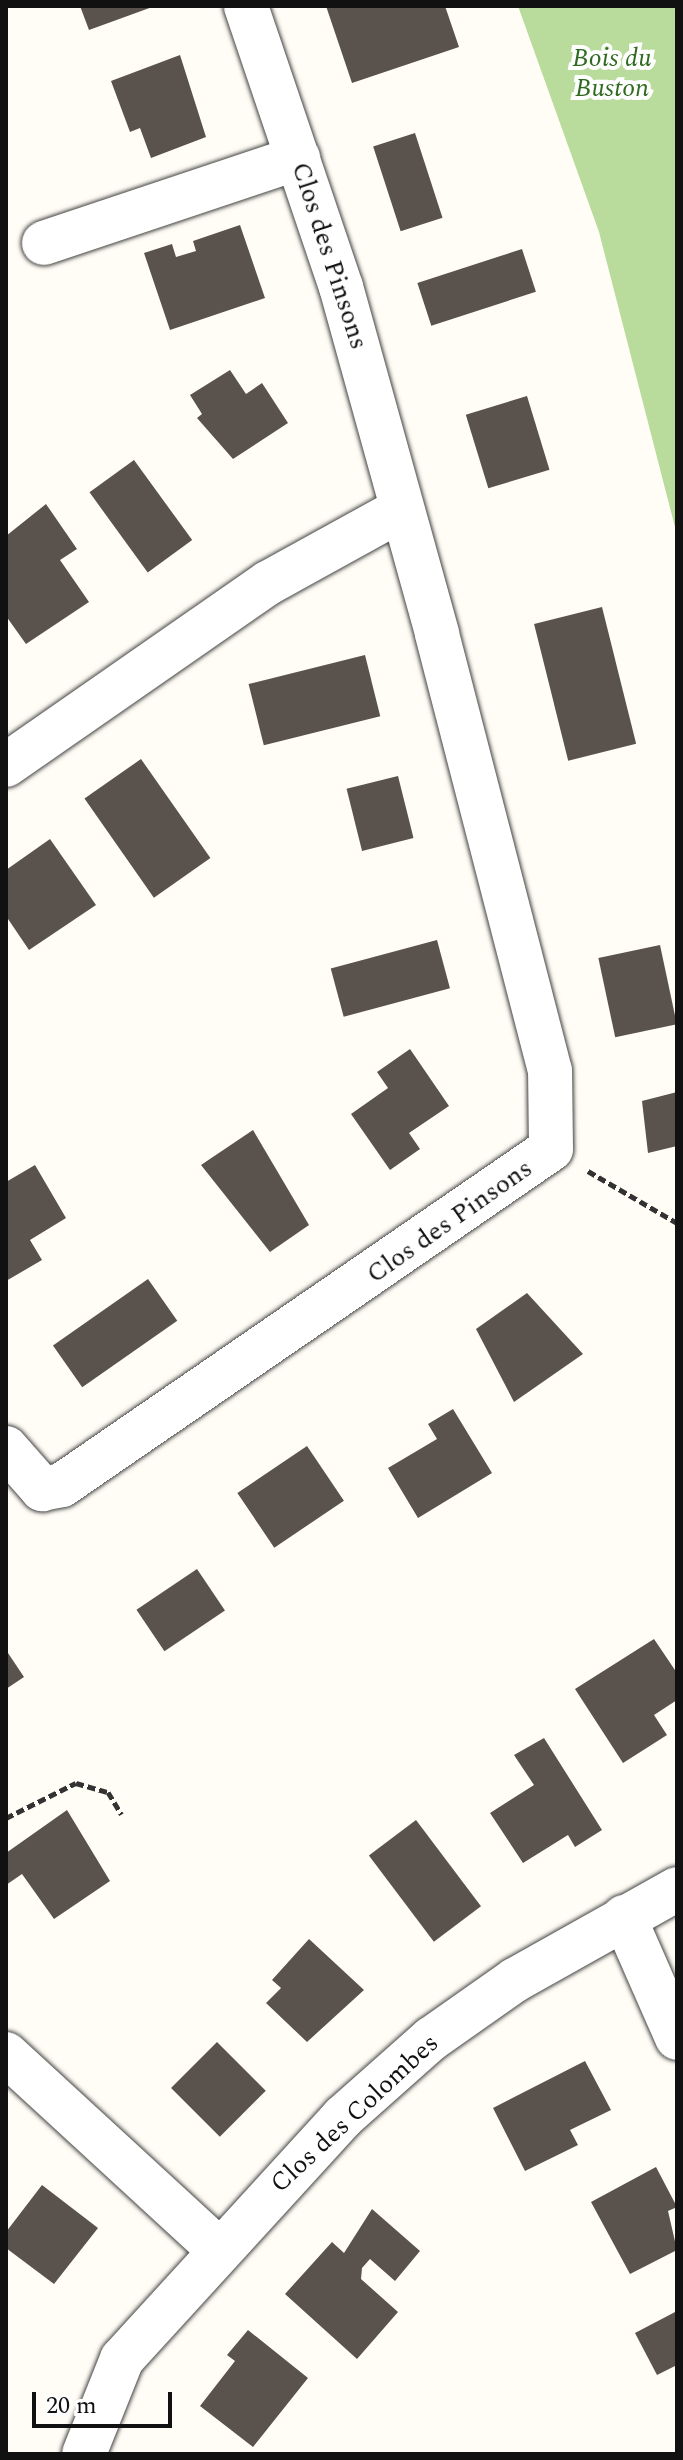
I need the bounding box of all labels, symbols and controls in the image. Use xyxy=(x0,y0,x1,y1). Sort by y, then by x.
park label: Bois du Buston xyxy=(572,43,652,104)
street label: Clos des Pinsons xyxy=(284,159,374,353)
street label: Clos des Pinsons xyxy=(361,1153,539,1291)
street label: Clos des Colombes xyxy=(265,2028,445,2200)
scale bar xyxy=(36,2376,176,2426)
text: 20 m xyxy=(46,2388,97,2424)

